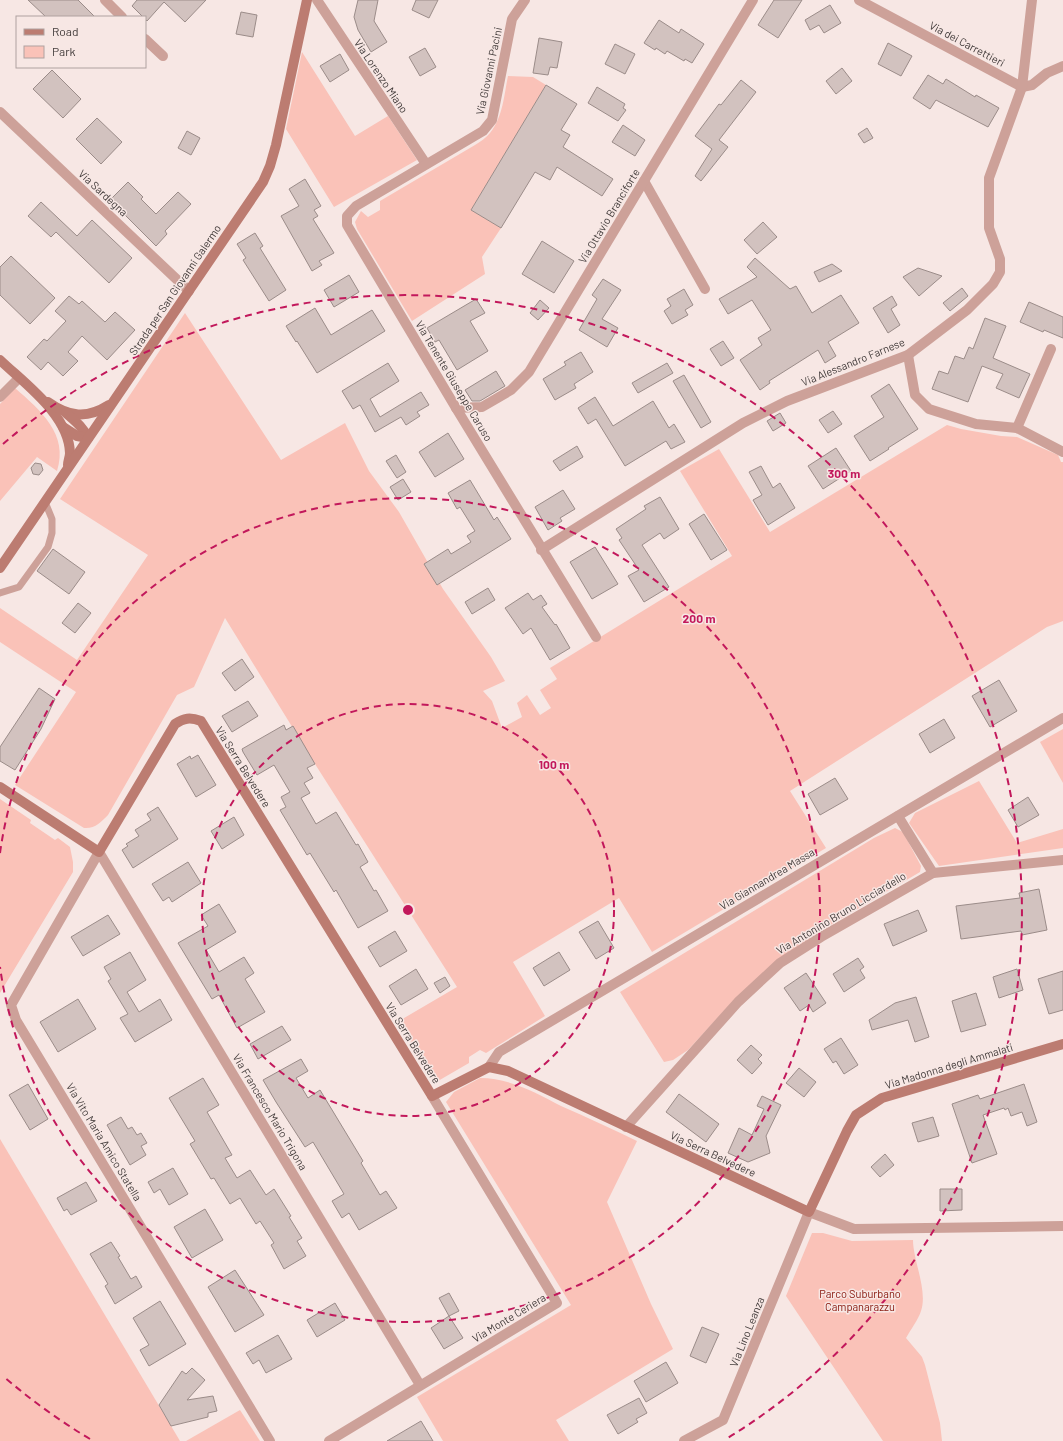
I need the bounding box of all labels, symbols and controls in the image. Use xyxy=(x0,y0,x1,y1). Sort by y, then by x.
legend xyxy=(16,16,146,68)
street label: Via dei Carrettieri xyxy=(927,18,1007,69)
text: Road xyxy=(52,24,79,38)
street label: Via Giovanni Pacini xyxy=(473,26,504,116)
street label: Via Lorenzo Miano xyxy=(352,36,411,115)
text: Park xyxy=(52,44,76,58)
street label: Via Ottavio Branciforte xyxy=(575,166,642,265)
street label: Via Sardegna xyxy=(76,167,131,219)
street label: Strada per San Giovanni Galermo xyxy=(126,222,223,357)
street label: Via Tenente Giuseppe Caruso xyxy=(413,318,496,443)
street label: Via Alessandro Farnese xyxy=(799,335,907,388)
text: 300 m xyxy=(828,466,860,480)
text: 200 m xyxy=(683,611,715,625)
street label: Via Serra Belvedere xyxy=(213,724,274,810)
text: 100 m xyxy=(539,757,569,771)
street label: Via Giannandrea Massa xyxy=(717,845,817,912)
street label: Via Antonino Bruno Licciardello xyxy=(774,869,908,956)
centre of rings xyxy=(401,903,415,917)
street label: Via Serra Belvedere xyxy=(383,1000,444,1086)
street label: Via Madonna degli Ammalati xyxy=(883,1040,1015,1091)
street label: Via Francesco Mario Trigona xyxy=(230,1051,310,1172)
street label: Via Vito Maria Amico Statella xyxy=(64,1080,145,1203)
street label: Via Serra Belvedere xyxy=(668,1128,758,1179)
park label: Parco Suburbano Campanarazzu xyxy=(819,1287,901,1313)
street label: Via Monte Ceriera xyxy=(470,1290,548,1345)
street label: Via Lino Leanza xyxy=(727,1295,766,1369)

